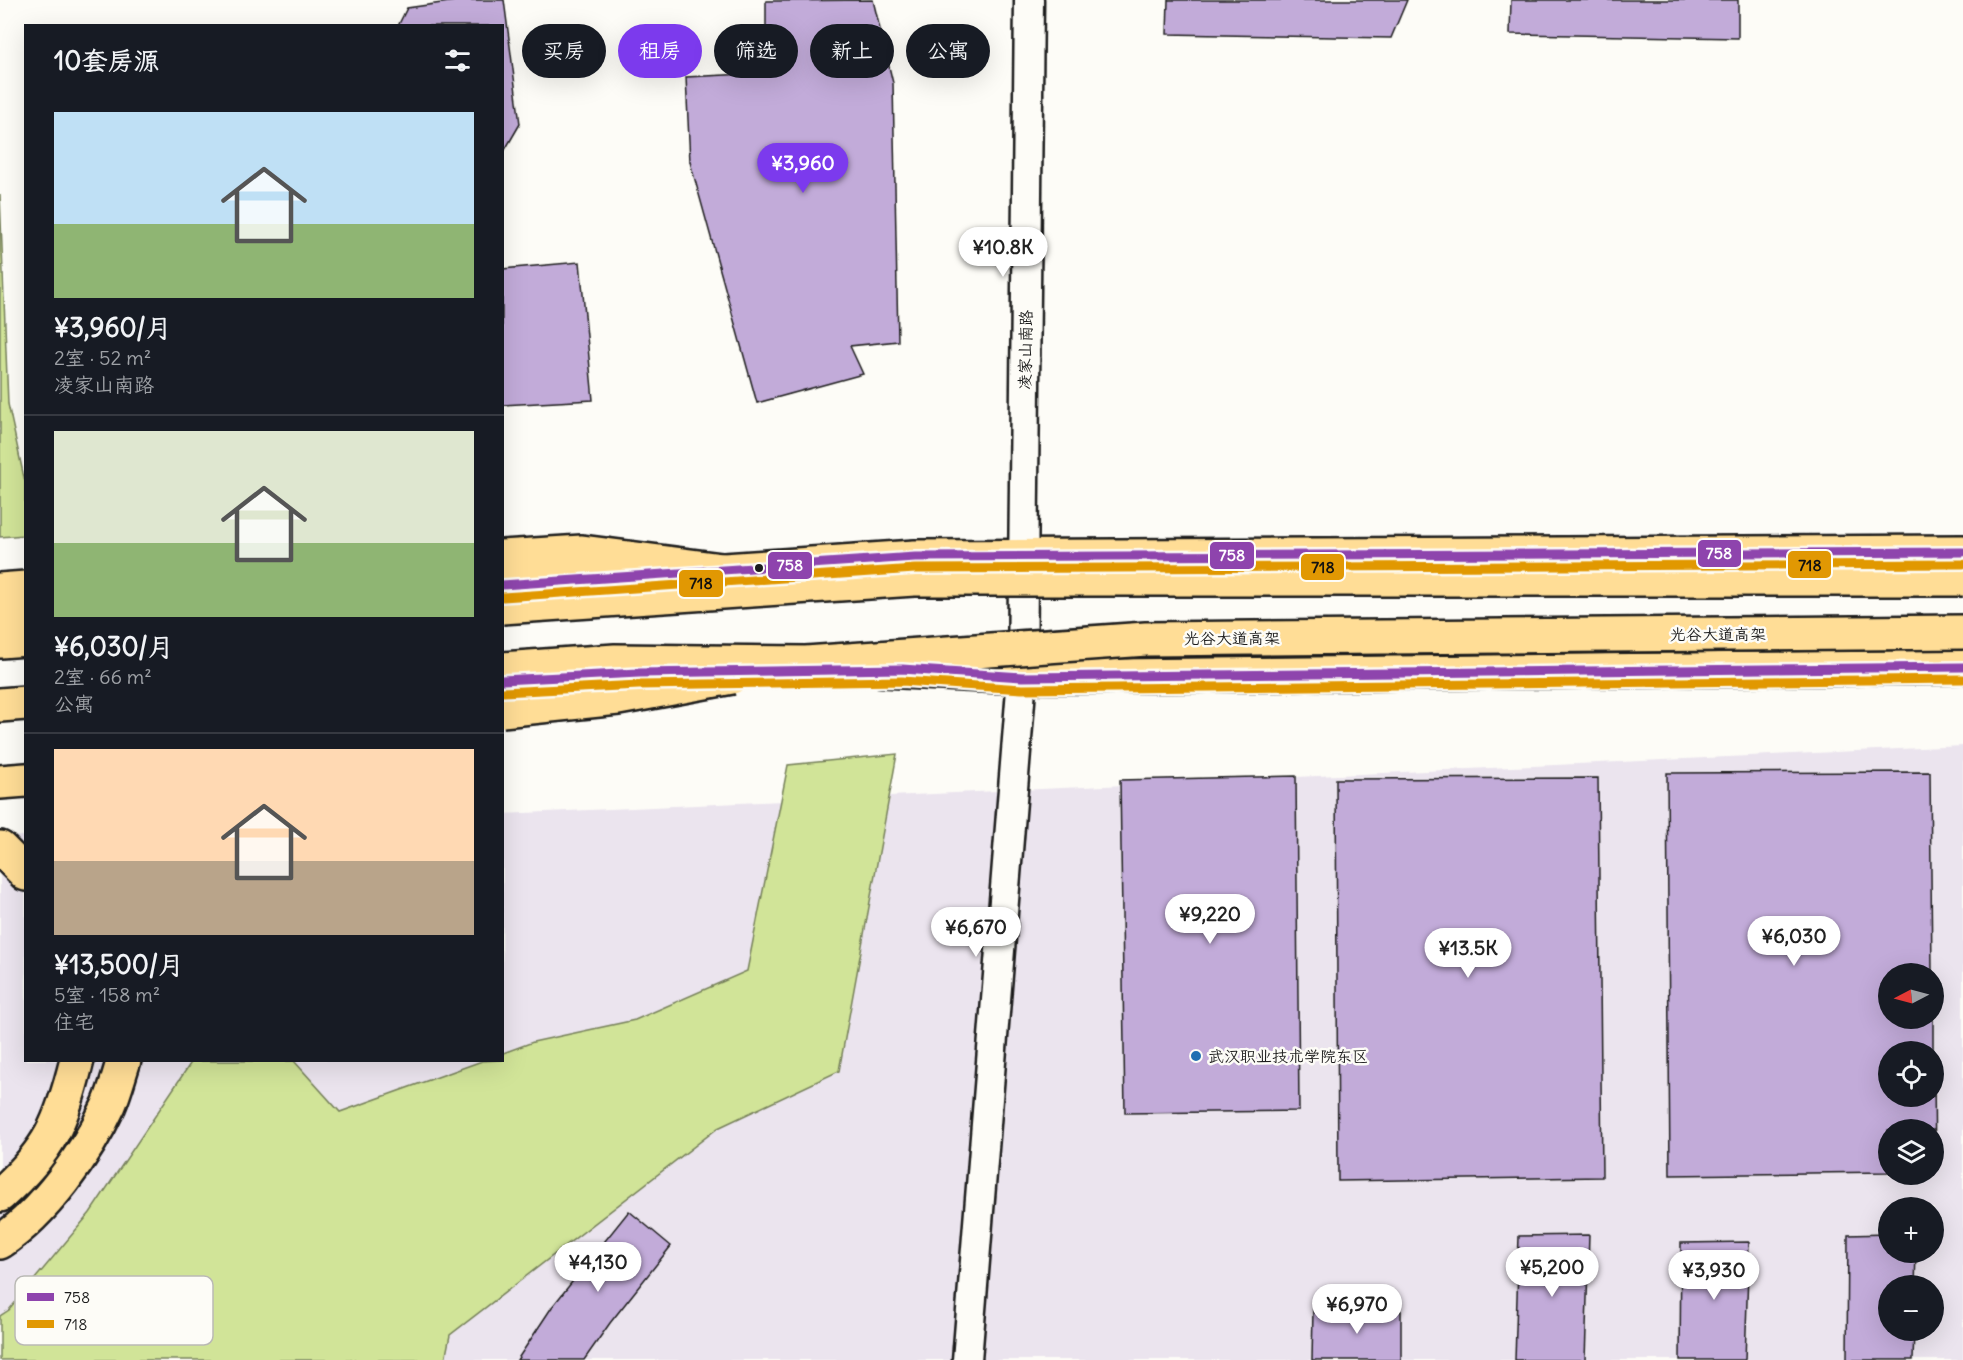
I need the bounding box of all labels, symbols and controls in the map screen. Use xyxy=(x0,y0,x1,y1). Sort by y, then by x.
chip: 买房 xyxy=(522,24,606,78)
chip: 租房 xyxy=(618,24,702,78)
chip: 筛选 xyxy=(714,24,798,78)
chip: 新上 xyxy=(810,24,894,78)
chip: 公寓 xyxy=(906,24,990,78)
text: 10套房源 xyxy=(54,44,159,77)
icon: filters xyxy=(441,44,474,77)
pin: ¥3,960 xyxy=(754,143,852,194)
text: ¥3,960 xyxy=(771,150,835,175)
icon: home xyxy=(210,151,318,259)
pin: ¥10.8K xyxy=(954,227,1052,278)
text: ¥10.8K xyxy=(973,234,1033,259)
street label: 凌家山南路 xyxy=(1014,310,1036,390)
text: ¥3,960/月 xyxy=(54,311,172,344)
text: 2室 · 52 m² xyxy=(54,345,151,370)
text: 凌家山南路 xyxy=(54,372,154,397)
icon: home xyxy=(210,470,318,578)
line badge: 758 xyxy=(1697,539,1742,568)
line badge: 758 xyxy=(1209,541,1255,570)
text: 758 xyxy=(1706,543,1732,563)
text: 758 xyxy=(1219,545,1245,565)
line badge: 718 xyxy=(1787,550,1832,579)
line badge: 758 xyxy=(767,551,813,580)
line badge: 718 xyxy=(1300,553,1345,581)
text: 758 xyxy=(777,555,803,575)
text: 718 xyxy=(1798,555,1822,575)
text: 718 xyxy=(1311,557,1335,577)
unlabelled marker xyxy=(753,562,765,574)
line badge: 718 xyxy=(678,569,724,598)
text: 718 xyxy=(689,573,713,593)
street label: 光谷大道高架 xyxy=(1670,624,1766,644)
street label: 光谷大道高架 xyxy=(1184,628,1280,648)
text: ¥6,030/月 xyxy=(54,630,174,663)
text: 2室 · 66 m² xyxy=(54,664,152,689)
text: 公寓 xyxy=(54,691,94,716)
icon: home xyxy=(210,788,318,896)
pin: ¥9,220 xyxy=(1161,894,1259,945)
text: ¥9,220 xyxy=(1179,901,1241,926)
pin: ¥6,670 xyxy=(927,907,1025,958)
text: ¥6,670 xyxy=(945,914,1007,939)
pin: ¥6,030 xyxy=(1745,916,1843,967)
text: ¥6,030 xyxy=(1761,923,1827,948)
pin: ¥13.5K xyxy=(1419,928,1517,979)
text: ¥13.5K xyxy=(1439,935,1498,960)
text: ¥13,500/月 xyxy=(54,948,184,981)
north arrow xyxy=(1878,963,1944,1029)
map controls xyxy=(1878,963,1944,1341)
text: 5室 · 158 m² xyxy=(54,982,160,1007)
text: 住宅 xyxy=(54,1009,94,1034)
button: locate xyxy=(1878,1041,1944,1107)
place label: 武汉职业技术学院东区 xyxy=(1208,1046,1368,1066)
marker: 武汉职业技术学院东区 xyxy=(1189,1049,1203,1063)
button: layers xyxy=(1878,1119,1944,1185)
button: + xyxy=(1878,1197,1944,1263)
pin: ¥4,130 xyxy=(549,1242,647,1293)
pin: ¥5,200 xyxy=(1503,1247,1601,1298)
text: ¥4,130 xyxy=(568,1249,628,1274)
pin: ¥3,930 xyxy=(1665,1250,1763,1301)
text: ¥5,200 xyxy=(1520,1254,1584,1279)
text: ¥3,930 xyxy=(1682,1257,1746,1282)
button: − xyxy=(1878,1275,1944,1341)
legend xyxy=(15,1276,213,1345)
pin: ¥6,970 xyxy=(1308,1284,1406,1335)
text: 758 xyxy=(64,1287,90,1307)
text: ¥6,970 xyxy=(1326,1291,1388,1316)
text: 718 xyxy=(64,1314,87,1334)

